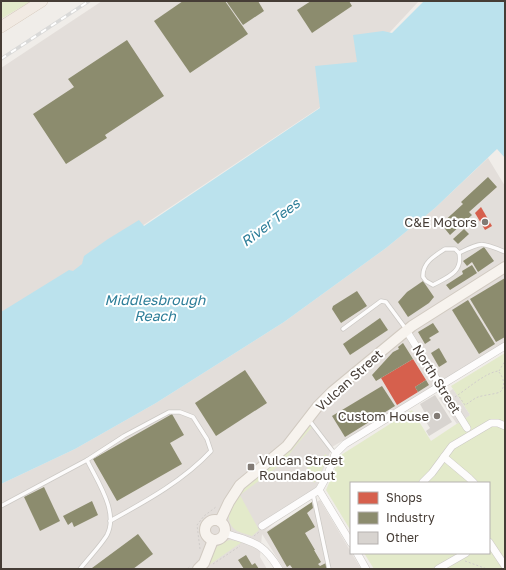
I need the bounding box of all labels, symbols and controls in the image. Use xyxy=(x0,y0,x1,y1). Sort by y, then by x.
water label: River Tees xyxy=(237,194,303,250)
place label: C&E Motors xyxy=(404,214,477,230)
marker: C&E Motors xyxy=(480,217,490,227)
water label: Middlesbrough Reach xyxy=(105,291,207,324)
street label: North Street xyxy=(410,342,464,416)
street label: Vulcan Street xyxy=(312,346,386,414)
place label: Custom House xyxy=(338,408,429,424)
marker: Custom House xyxy=(432,411,442,421)
place label: Vulcan Street Roundabout xyxy=(259,452,343,483)
marker: Vulcan Street Roundabout xyxy=(246,462,256,472)
legend xyxy=(350,482,490,554)
text: Shops xyxy=(386,490,422,505)
text: Industry xyxy=(386,510,435,525)
text: Other xyxy=(386,530,419,545)

